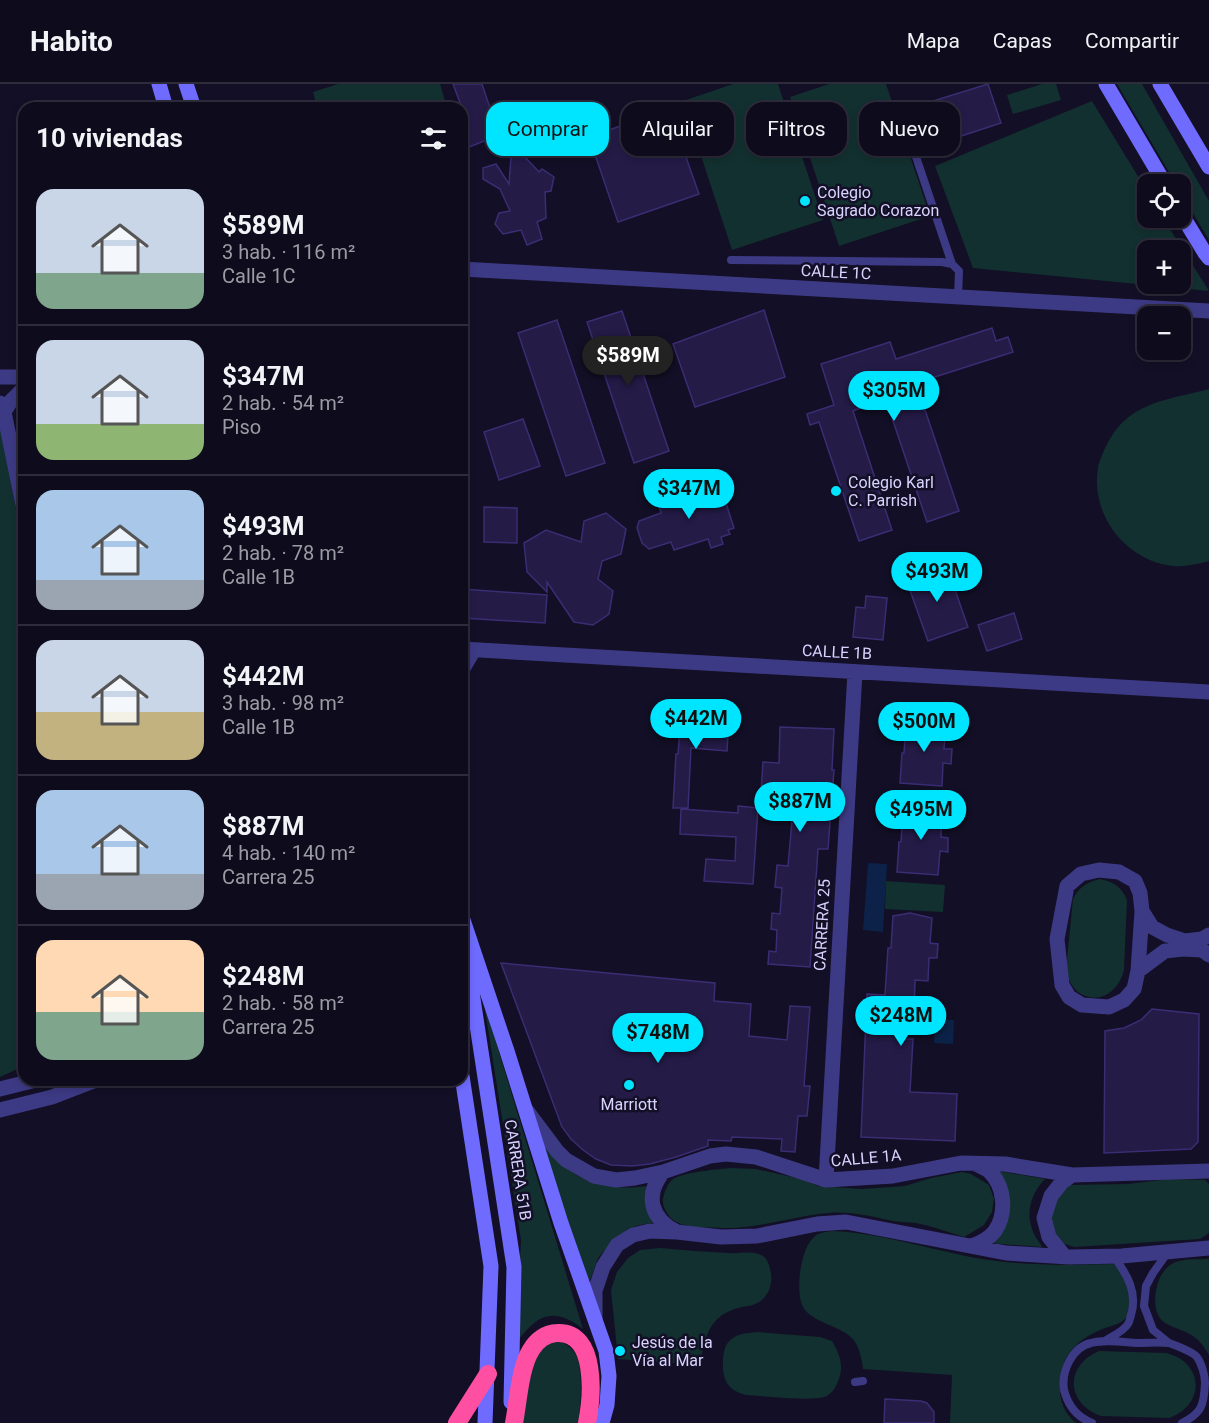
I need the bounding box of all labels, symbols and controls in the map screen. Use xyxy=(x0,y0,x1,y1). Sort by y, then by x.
text: Habito xyxy=(30,25,113,58)
text: Mapa xyxy=(907,29,960,53)
text: Capas xyxy=(993,29,1052,53)
text: Compartir xyxy=(1085,29,1179,53)
chip: Comprar xyxy=(486,102,609,156)
chip: Alquilar xyxy=(621,102,734,156)
chip: Filtros xyxy=(746,102,847,156)
chip: Nuevo xyxy=(859,102,960,156)
icon: filters xyxy=(417,122,450,155)
text: 10 viviendas xyxy=(36,123,183,153)
map controls xyxy=(1137,174,1191,360)
button: locate xyxy=(1137,174,1191,228)
place label: Colegio Sagrado Corazon xyxy=(817,183,939,220)
marker: Colegio Sagrado Corazon xyxy=(798,194,812,208)
text: $589M xyxy=(222,210,304,240)
icon: home xyxy=(84,213,156,285)
text: 3 hab. · 116 m² xyxy=(222,240,355,264)
button: + xyxy=(1137,240,1191,294)
street label: CALLE 1C xyxy=(800,261,872,283)
text: Calle 1C xyxy=(222,264,295,288)
button: − xyxy=(1137,306,1191,360)
pin: $589M xyxy=(586,336,670,387)
text: $589M xyxy=(596,343,660,367)
text: $347M xyxy=(222,361,304,391)
icon: home xyxy=(84,364,156,436)
pin: $305M xyxy=(852,371,936,422)
text: $305M xyxy=(862,378,926,402)
text: 2 hab. · 54 m² xyxy=(222,391,344,415)
text: Piso xyxy=(222,415,261,439)
pin: $347M xyxy=(647,469,731,520)
place label: Colegio Karl C. Parrish xyxy=(848,473,934,510)
text: $347M xyxy=(657,476,721,500)
marker: Colegio Karl C. Parrish xyxy=(829,484,843,498)
text: $493M xyxy=(222,511,304,541)
icon: home xyxy=(84,514,156,586)
text: 2 hab. · 78 m² xyxy=(222,541,344,565)
pin: $493M xyxy=(895,552,979,603)
text: $493M xyxy=(905,559,969,583)
text: Calle 1B xyxy=(222,565,295,589)
street label: CALLE 1B xyxy=(801,641,873,663)
text: $442M xyxy=(222,661,304,691)
icon: home xyxy=(84,664,156,736)
text: 3 hab. · 98 m² xyxy=(222,691,344,715)
pin: $442M xyxy=(654,699,738,750)
pin: $500M xyxy=(882,702,966,753)
text: $442M xyxy=(664,706,728,730)
text: $500M xyxy=(892,709,956,733)
text: Calle 1B xyxy=(222,715,295,739)
pin: $887M xyxy=(758,782,842,833)
text: $887M xyxy=(768,789,832,813)
pin: $495M xyxy=(879,790,963,841)
text: $495M xyxy=(889,797,953,821)
text: $887M xyxy=(222,811,304,841)
icon: home xyxy=(84,814,156,886)
text: 4 hab. · 140 m² xyxy=(222,841,355,865)
text: Carrera 25 xyxy=(222,865,315,889)
street label: CARRERA 25 xyxy=(810,879,834,971)
text: $248M xyxy=(222,961,304,991)
icon: home xyxy=(84,964,156,1036)
text: 2 hab. · 58 m² xyxy=(222,991,344,1015)
pin: $248M xyxy=(859,996,943,1047)
text: $248M xyxy=(869,1003,933,1027)
pin: $748M xyxy=(616,1013,700,1064)
text: Carrera 25 xyxy=(222,1015,315,1039)
text: $748M xyxy=(626,1020,690,1044)
marker: Marriott xyxy=(622,1078,636,1092)
place label: Marriott xyxy=(601,1095,658,1114)
street label: CARRERA 51B xyxy=(501,1118,535,1222)
street label: CALLE 1A xyxy=(830,1145,903,1171)
place label: Jesús de la Vía al Mar xyxy=(632,1333,713,1370)
marker: Jesús de la Vía al Mar xyxy=(613,1344,627,1358)

